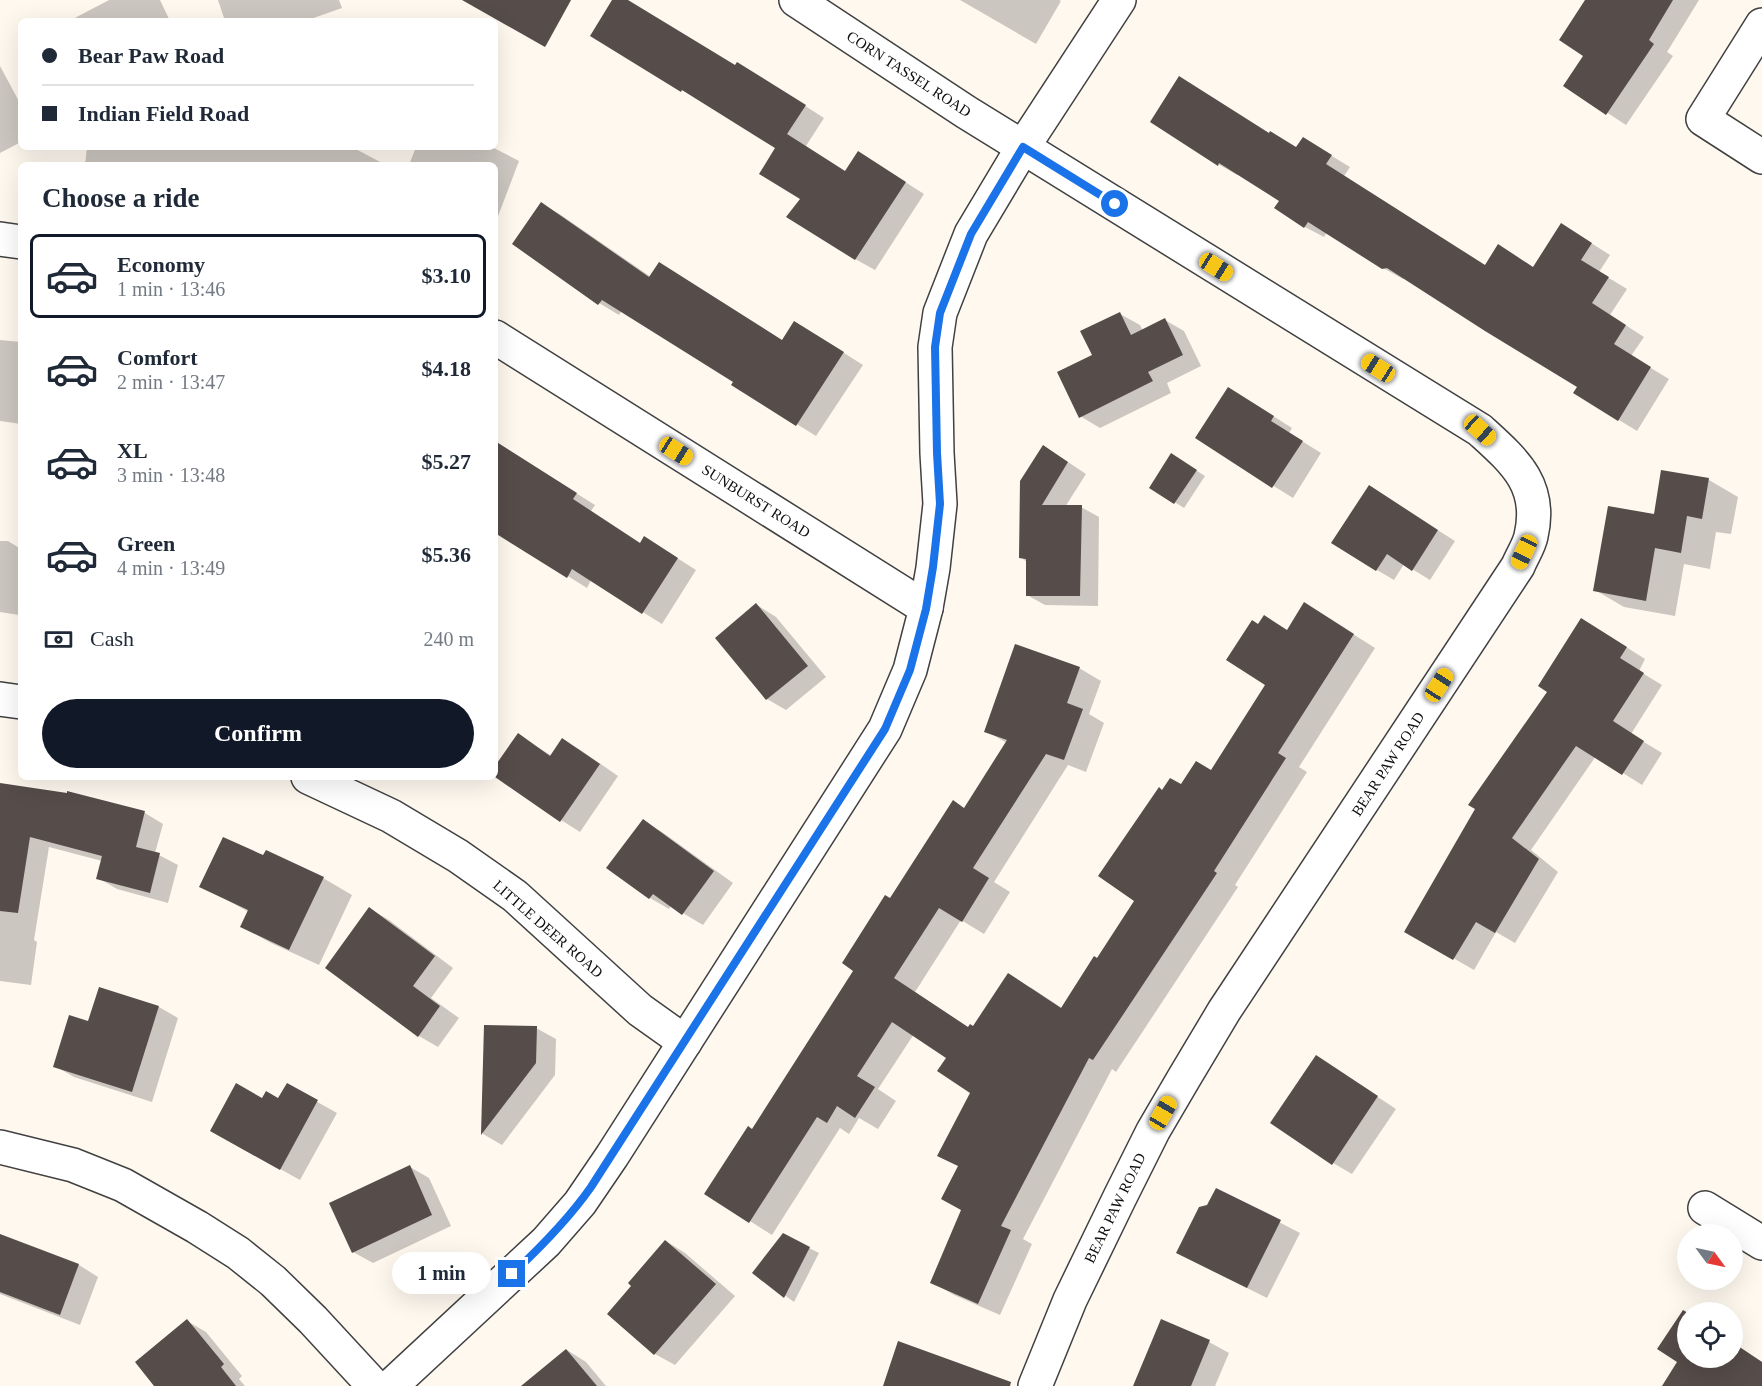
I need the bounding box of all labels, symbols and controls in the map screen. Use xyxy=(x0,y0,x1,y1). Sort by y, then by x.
street label: CORN TASSEL ROAD xyxy=(844,28,974,120)
text: Bear Paw Road xyxy=(78,43,224,68)
text: Indian Field Road xyxy=(78,101,249,126)
text: Choose a ride xyxy=(42,183,200,213)
route start xyxy=(1101,190,1128,217)
icon: car xyxy=(45,249,99,303)
car xyxy=(1196,250,1236,284)
text: Economy xyxy=(117,252,205,277)
text: $3.10 xyxy=(422,263,471,288)
text: 1 min · 13:46 xyxy=(117,278,225,300)
icon: car xyxy=(45,342,99,396)
text: Comfort xyxy=(117,345,198,370)
car xyxy=(1358,351,1398,385)
text: $4.18 xyxy=(422,356,471,381)
text: 2 min · 13:47 xyxy=(117,371,225,393)
car xyxy=(1461,411,1499,449)
car xyxy=(656,434,696,468)
icon: car xyxy=(45,435,99,489)
text: XL xyxy=(117,438,148,463)
text: $5.27 xyxy=(422,449,471,474)
street label: SUNBURST ROAD xyxy=(699,461,813,541)
text: 3 min · 13:48 xyxy=(117,464,225,486)
icon: car xyxy=(45,528,99,582)
text: Green xyxy=(117,531,175,556)
car xyxy=(1508,532,1540,572)
text: $5.36 xyxy=(422,542,471,567)
text: 4 min · 13:49 xyxy=(117,557,225,579)
icon: cash xyxy=(42,623,75,656)
text: Cash xyxy=(90,626,134,651)
text: 240 m xyxy=(423,628,474,650)
car xyxy=(1422,665,1456,705)
button: Confirm xyxy=(42,699,474,768)
street label: BEAR PAW ROAD xyxy=(1348,709,1428,819)
street label: LITTLE DEER ROAD xyxy=(490,877,606,981)
car xyxy=(1146,1093,1180,1133)
street label: BEAR PAW ROAD xyxy=(1081,1150,1149,1266)
north arrow xyxy=(1677,1224,1743,1290)
map controls xyxy=(1677,1224,1743,1368)
callout: 1 min xyxy=(392,1253,491,1295)
route end xyxy=(498,1260,525,1287)
text: 1 min xyxy=(417,1262,466,1284)
button: locate xyxy=(1677,1302,1743,1368)

